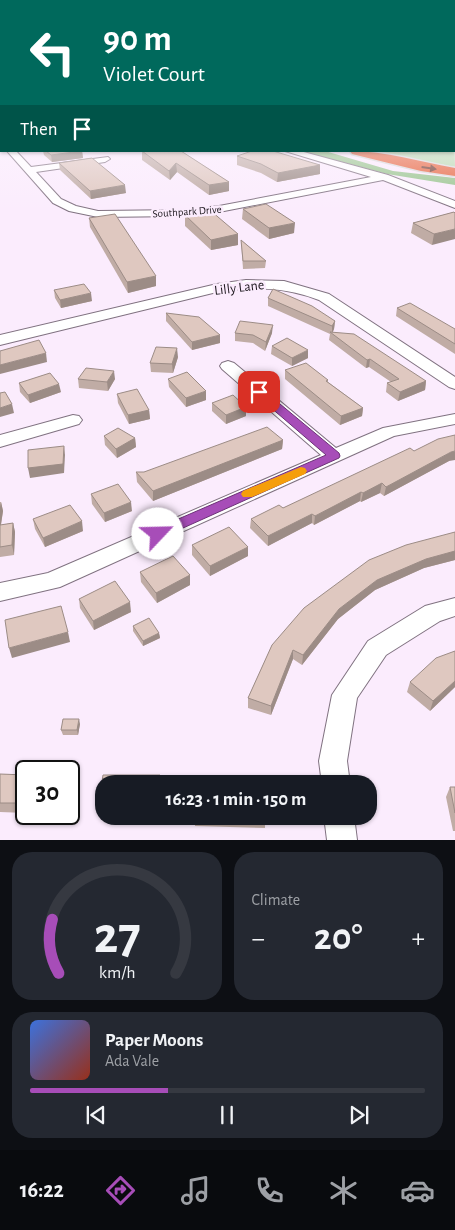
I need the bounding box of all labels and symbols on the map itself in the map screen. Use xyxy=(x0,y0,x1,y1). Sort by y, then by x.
one-way arrow xyxy=(421,165,437,173)
street label: Southpark Drive xyxy=(152,204,222,219)
street label: Lilly Lane xyxy=(213,278,265,298)
pin xyxy=(238,371,280,413)
position arrow xyxy=(131,507,183,559)
speed limit sign: 30 xyxy=(15,760,80,825)

